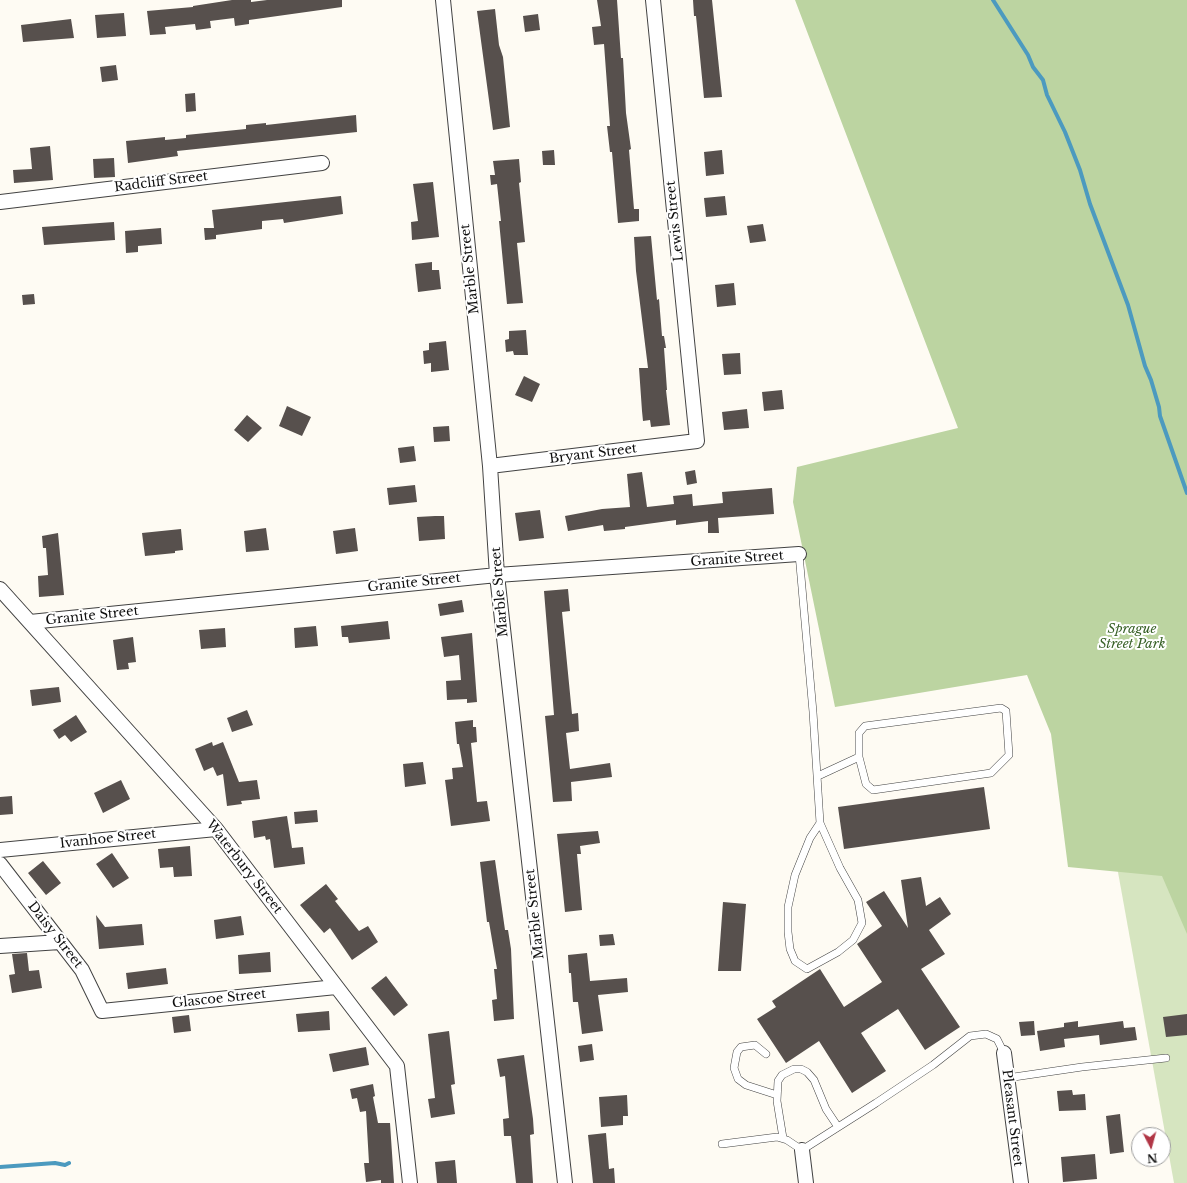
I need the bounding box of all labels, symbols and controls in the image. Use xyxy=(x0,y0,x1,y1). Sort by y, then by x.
street label: Radcliff Street xyxy=(113,169,209,195)
street label: Lewis Street xyxy=(663,180,687,262)
street label: Marble Street xyxy=(458,223,482,315)
street label: Bryant Street xyxy=(548,441,638,467)
street label: Marble Street xyxy=(488,546,512,638)
street label: Granite Street xyxy=(690,548,784,570)
street label: Granite Street xyxy=(367,570,461,596)
street label: Granite Street xyxy=(45,603,139,629)
park label: Sprague Street Park xyxy=(1099,621,1165,652)
street label: Waterbury Street xyxy=(203,817,285,917)
street label: Ivanhoe Street xyxy=(59,826,157,852)
street label: Marble Street xyxy=(523,868,547,960)
street label: Daisy Street xyxy=(24,899,86,971)
street label: Glascoe Street xyxy=(171,986,267,1012)
street label: Pleasant Street xyxy=(998,1069,1026,1167)
north arrow xyxy=(1131,1127,1171,1167)
text: N xyxy=(1146,1150,1158,1165)

